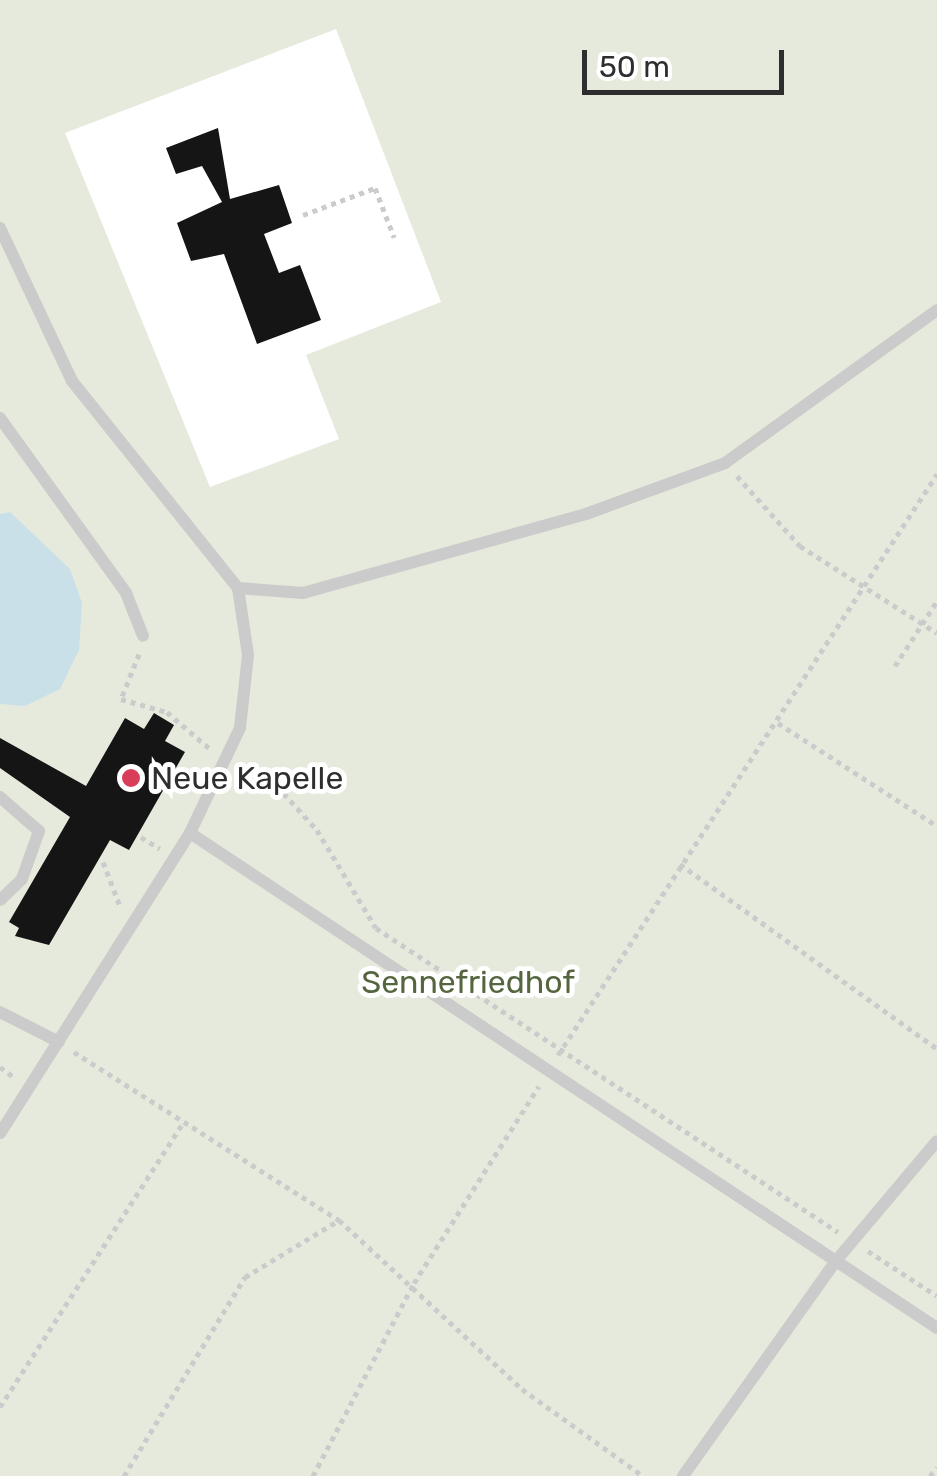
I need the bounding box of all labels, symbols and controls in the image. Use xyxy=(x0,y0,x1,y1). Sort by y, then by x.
scale bar xyxy=(587,30,790,92)
text: 50 m xyxy=(599,49,670,85)
place label: Neue Kapelle xyxy=(151,759,343,797)
marker: Neue Kapelle xyxy=(120,767,142,789)
park label: Sennefriedhof xyxy=(361,963,575,1001)

